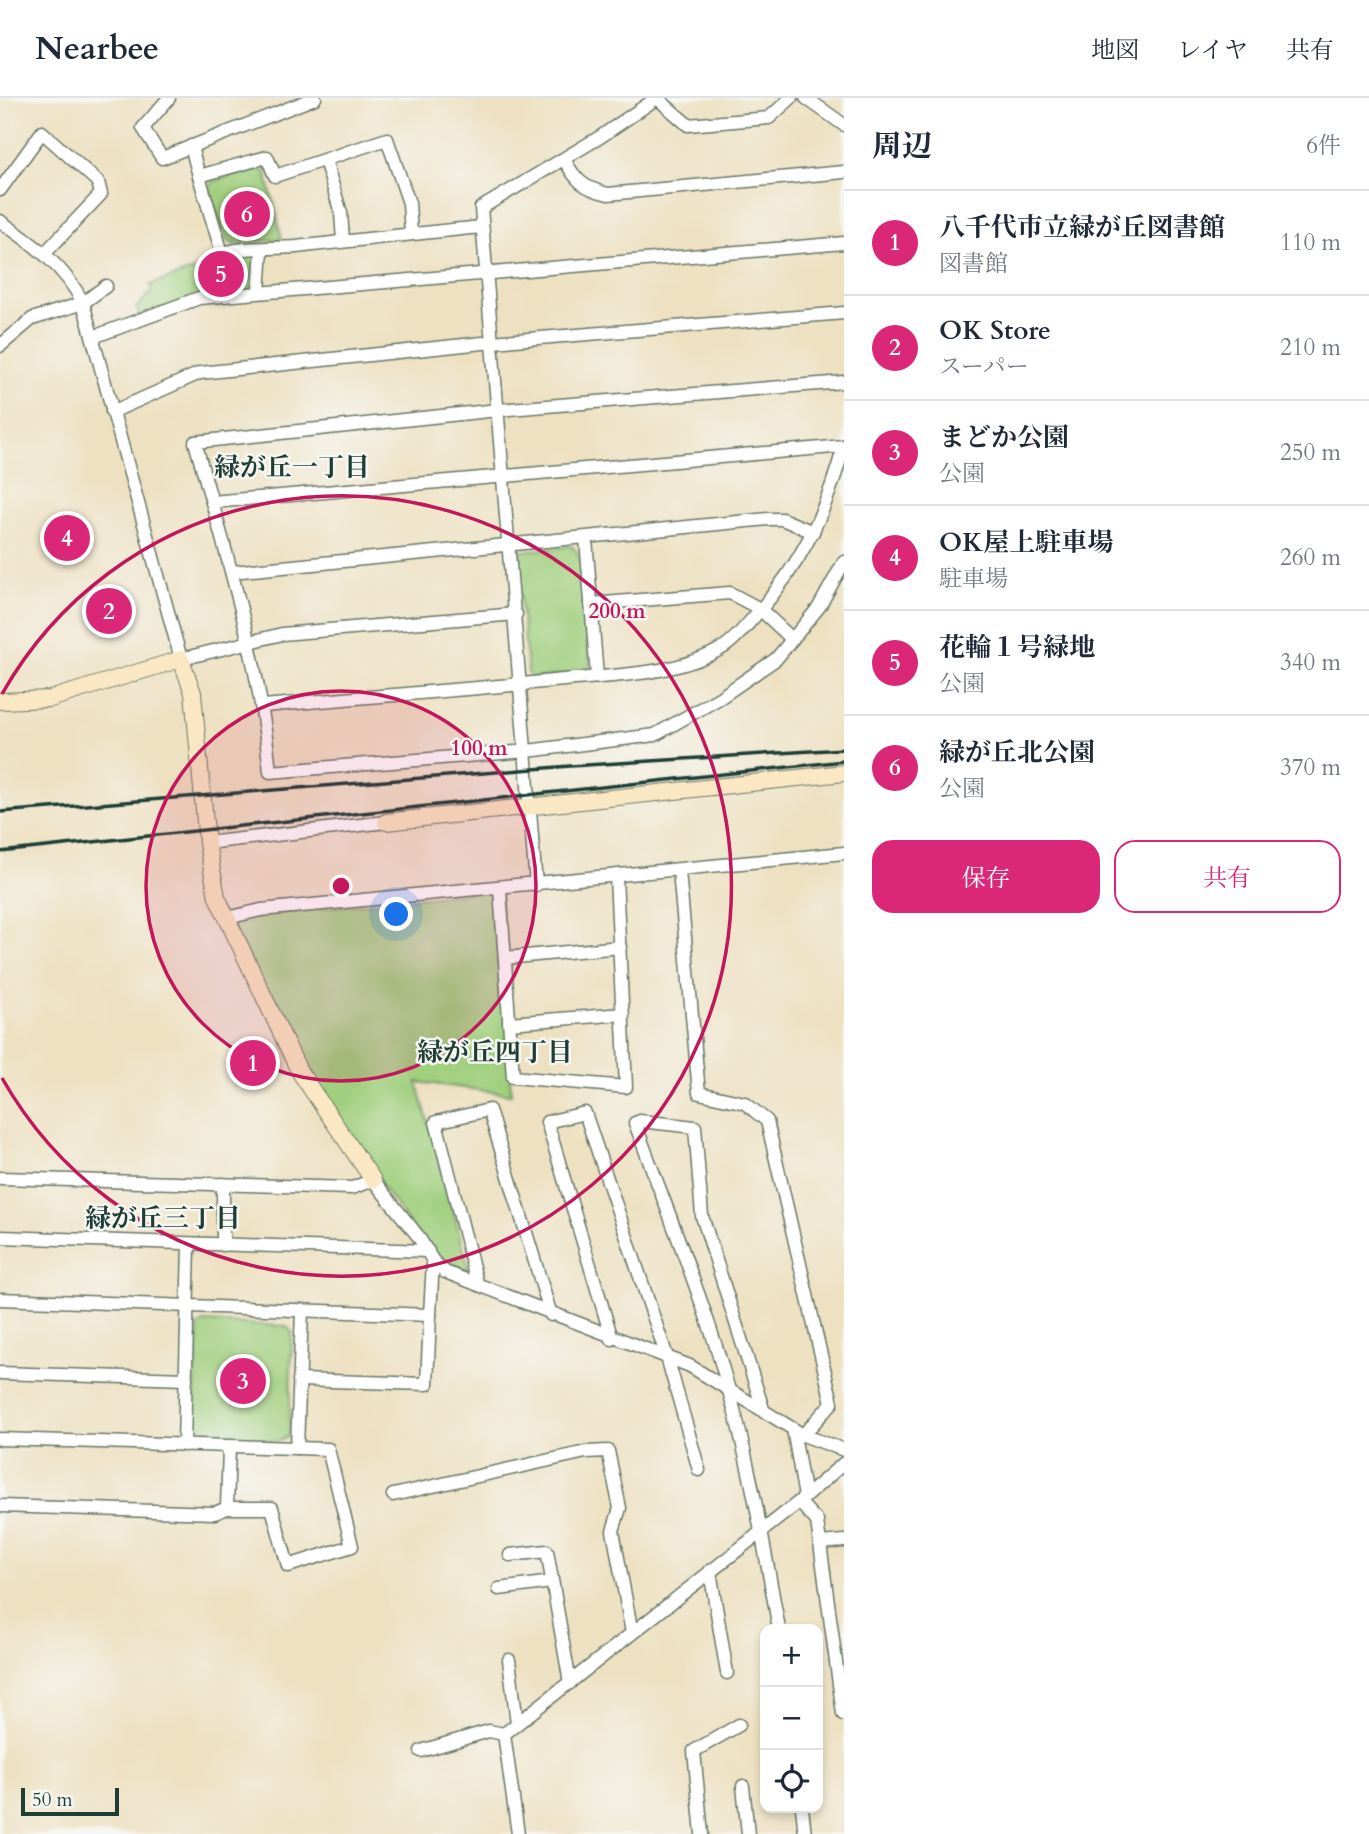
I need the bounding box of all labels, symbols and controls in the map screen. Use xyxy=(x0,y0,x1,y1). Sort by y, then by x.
text: Nearbee xyxy=(35,26,159,71)
text: 地図 xyxy=(1091,34,1139,67)
text: レイヤ xyxy=(1177,34,1248,67)
text: 共有 xyxy=(1286,34,1334,67)
text: 周辺 xyxy=(872,126,932,167)
text: 6件 xyxy=(1306,130,1341,161)
pin: 6 xyxy=(224,188,270,240)
text: 八千代市立緑が丘図書館 xyxy=(939,210,1225,245)
text: 1 xyxy=(889,227,901,258)
text: 110 m xyxy=(1280,227,1341,258)
pin: 5 xyxy=(198,248,244,300)
text: 図書館 xyxy=(939,248,1008,279)
text: OK Store xyxy=(939,313,1051,348)
text: 2 xyxy=(889,332,901,363)
text: 210 m xyxy=(1280,332,1341,363)
text: スーパー xyxy=(939,351,1029,382)
text: まどか公園 xyxy=(939,420,1069,455)
text: 3 xyxy=(889,437,901,468)
text: 250 m xyxy=(1280,437,1341,468)
district label: 緑が丘一丁目 xyxy=(214,450,370,485)
text: 公園 xyxy=(939,458,985,489)
pin: 4 xyxy=(44,512,90,564)
text: OK屋上駐車場 xyxy=(939,525,1113,560)
text: 4 xyxy=(889,542,901,573)
text: 260 m xyxy=(1280,542,1341,573)
text: 駐車場 xyxy=(939,563,1008,594)
pin: 2 xyxy=(86,585,132,637)
text: 200 m xyxy=(588,597,646,626)
text: 花輪１号緑地 xyxy=(939,630,1095,665)
text: 5 xyxy=(889,647,901,678)
text: 340 m xyxy=(1280,647,1341,678)
text: 公園 xyxy=(939,668,985,699)
text: 100 m xyxy=(450,734,508,763)
text: 緑が丘北公園 xyxy=(939,735,1095,770)
text: 6 xyxy=(889,752,901,783)
text: 370 m xyxy=(1280,752,1341,783)
text: 公園 xyxy=(939,773,985,804)
button: 保存 xyxy=(872,840,1100,913)
button: 共有 xyxy=(1114,840,1341,913)
centre of rings xyxy=(329,874,353,898)
your location xyxy=(379,897,413,931)
district label: 緑が丘四丁目 xyxy=(417,1035,573,1070)
pin: 1 xyxy=(230,1037,276,1089)
district label: 緑が丘三丁目 xyxy=(85,1201,241,1236)
pin: 3 xyxy=(220,1355,266,1407)
map controls xyxy=(760,1624,823,1813)
button: + xyxy=(760,1624,823,1687)
button: − xyxy=(760,1687,823,1750)
button: locate xyxy=(760,1750,823,1813)
scale bar xyxy=(21,1785,119,1817)
text: 50 m xyxy=(32,1787,73,1813)

